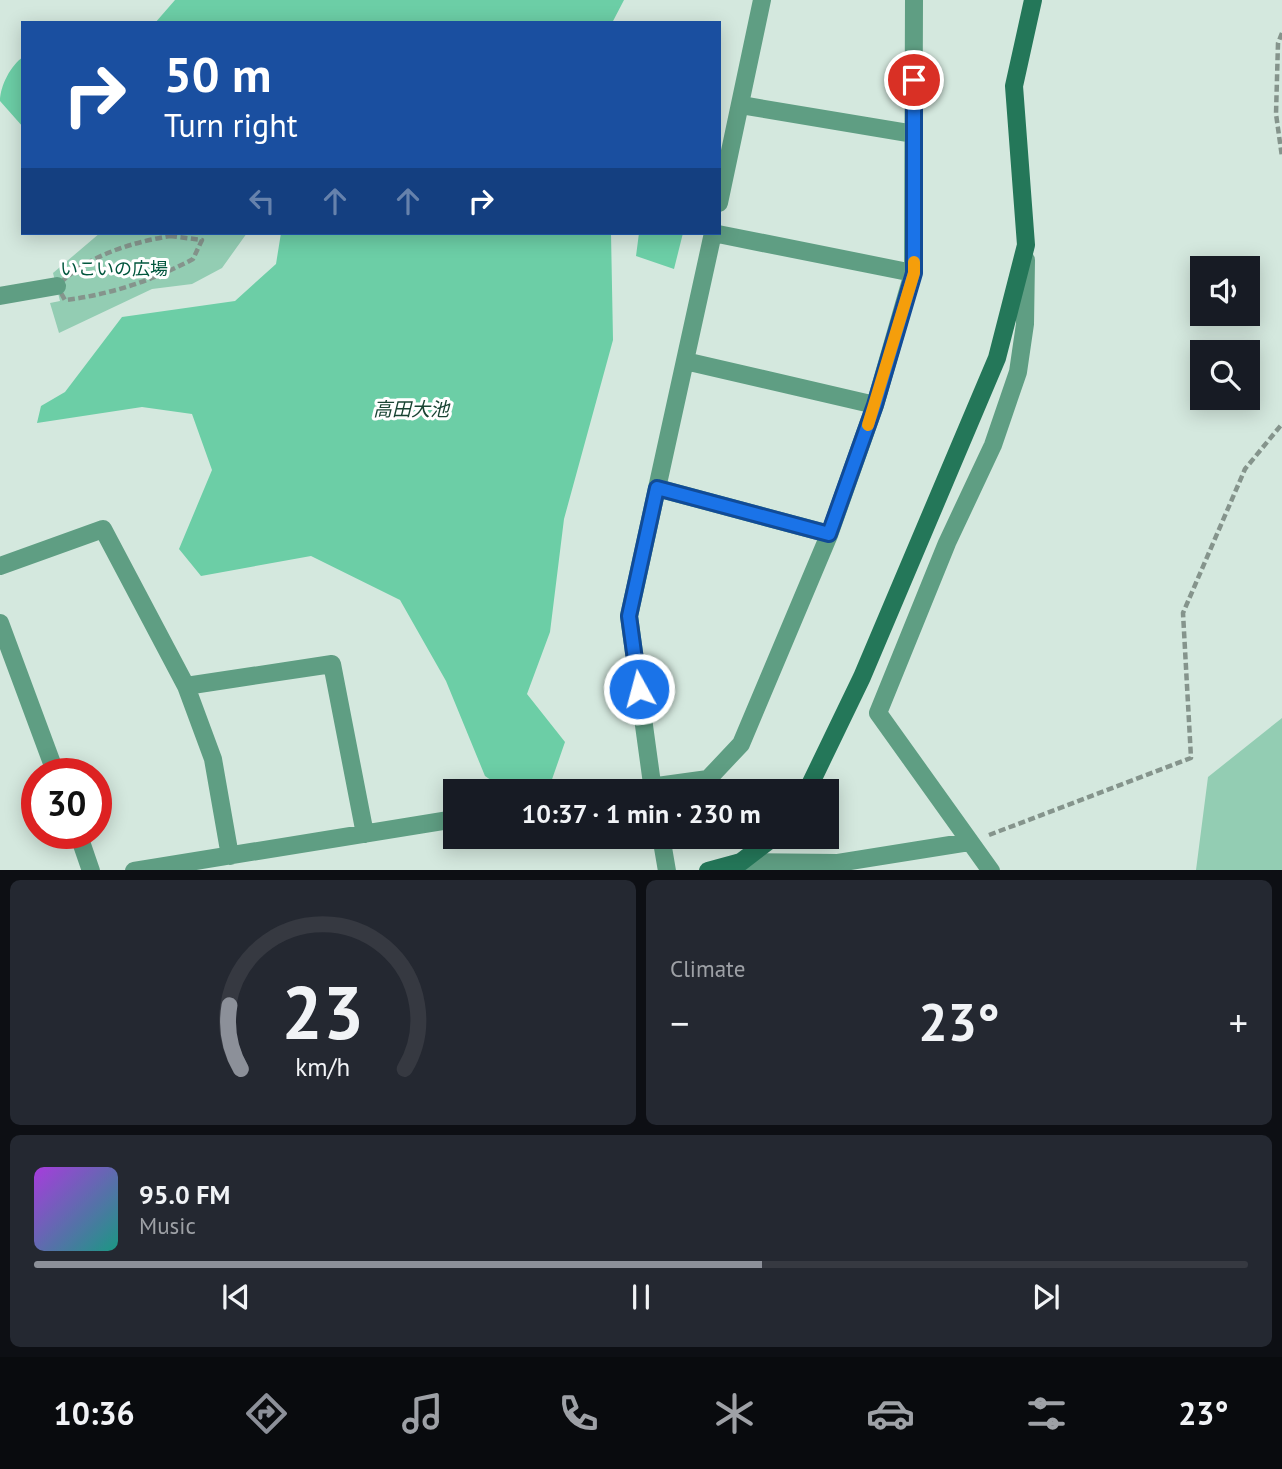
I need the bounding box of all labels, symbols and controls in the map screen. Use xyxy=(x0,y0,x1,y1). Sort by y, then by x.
text: 50 m xyxy=(164,42,271,106)
icon: right xyxy=(49,49,140,140)
pin xyxy=(884,50,944,110)
icon: arrive xyxy=(895,61,933,99)
text: Turn right xyxy=(164,104,298,146)
icon: left xyxy=(243,182,281,220)
icon: ahead xyxy=(316,182,354,220)
icon: ahead xyxy=(389,182,427,220)
icon: right xyxy=(462,182,500,220)
map controls xyxy=(1190,256,1260,410)
button: sound xyxy=(1190,256,1260,326)
park label: いこいの広場 xyxy=(60,257,168,280)
button: search xyxy=(1190,340,1260,410)
water label: 高田大池 xyxy=(373,397,451,421)
position arrow xyxy=(602,652,676,726)
speed limit sign: 30 xyxy=(21,758,112,849)
text: 10:37 · 1 min · 230 m xyxy=(521,797,761,830)
text: Climate xyxy=(670,954,745,983)
text: 23 xyxy=(282,965,364,1059)
text: 23° xyxy=(918,988,1000,1055)
text: − xyxy=(670,998,689,1047)
text: + xyxy=(1229,998,1248,1047)
text: km/h xyxy=(296,1050,350,1082)
text: 95.0 FM xyxy=(139,1178,230,1211)
text: Music xyxy=(139,1211,196,1240)
icon: previous xyxy=(217,1278,255,1316)
icon: pause xyxy=(622,1278,660,1316)
icon: next xyxy=(1027,1278,1065,1316)
icon: directions xyxy=(242,1389,291,1438)
icon: music xyxy=(398,1389,447,1438)
icon: phone xyxy=(554,1389,603,1438)
icon: climate xyxy=(710,1389,759,1438)
icon: car xyxy=(866,1389,915,1438)
icon: filters xyxy=(1022,1389,1071,1438)
text: 10:36 xyxy=(54,1392,135,1434)
text: 23° xyxy=(1178,1392,1228,1434)

